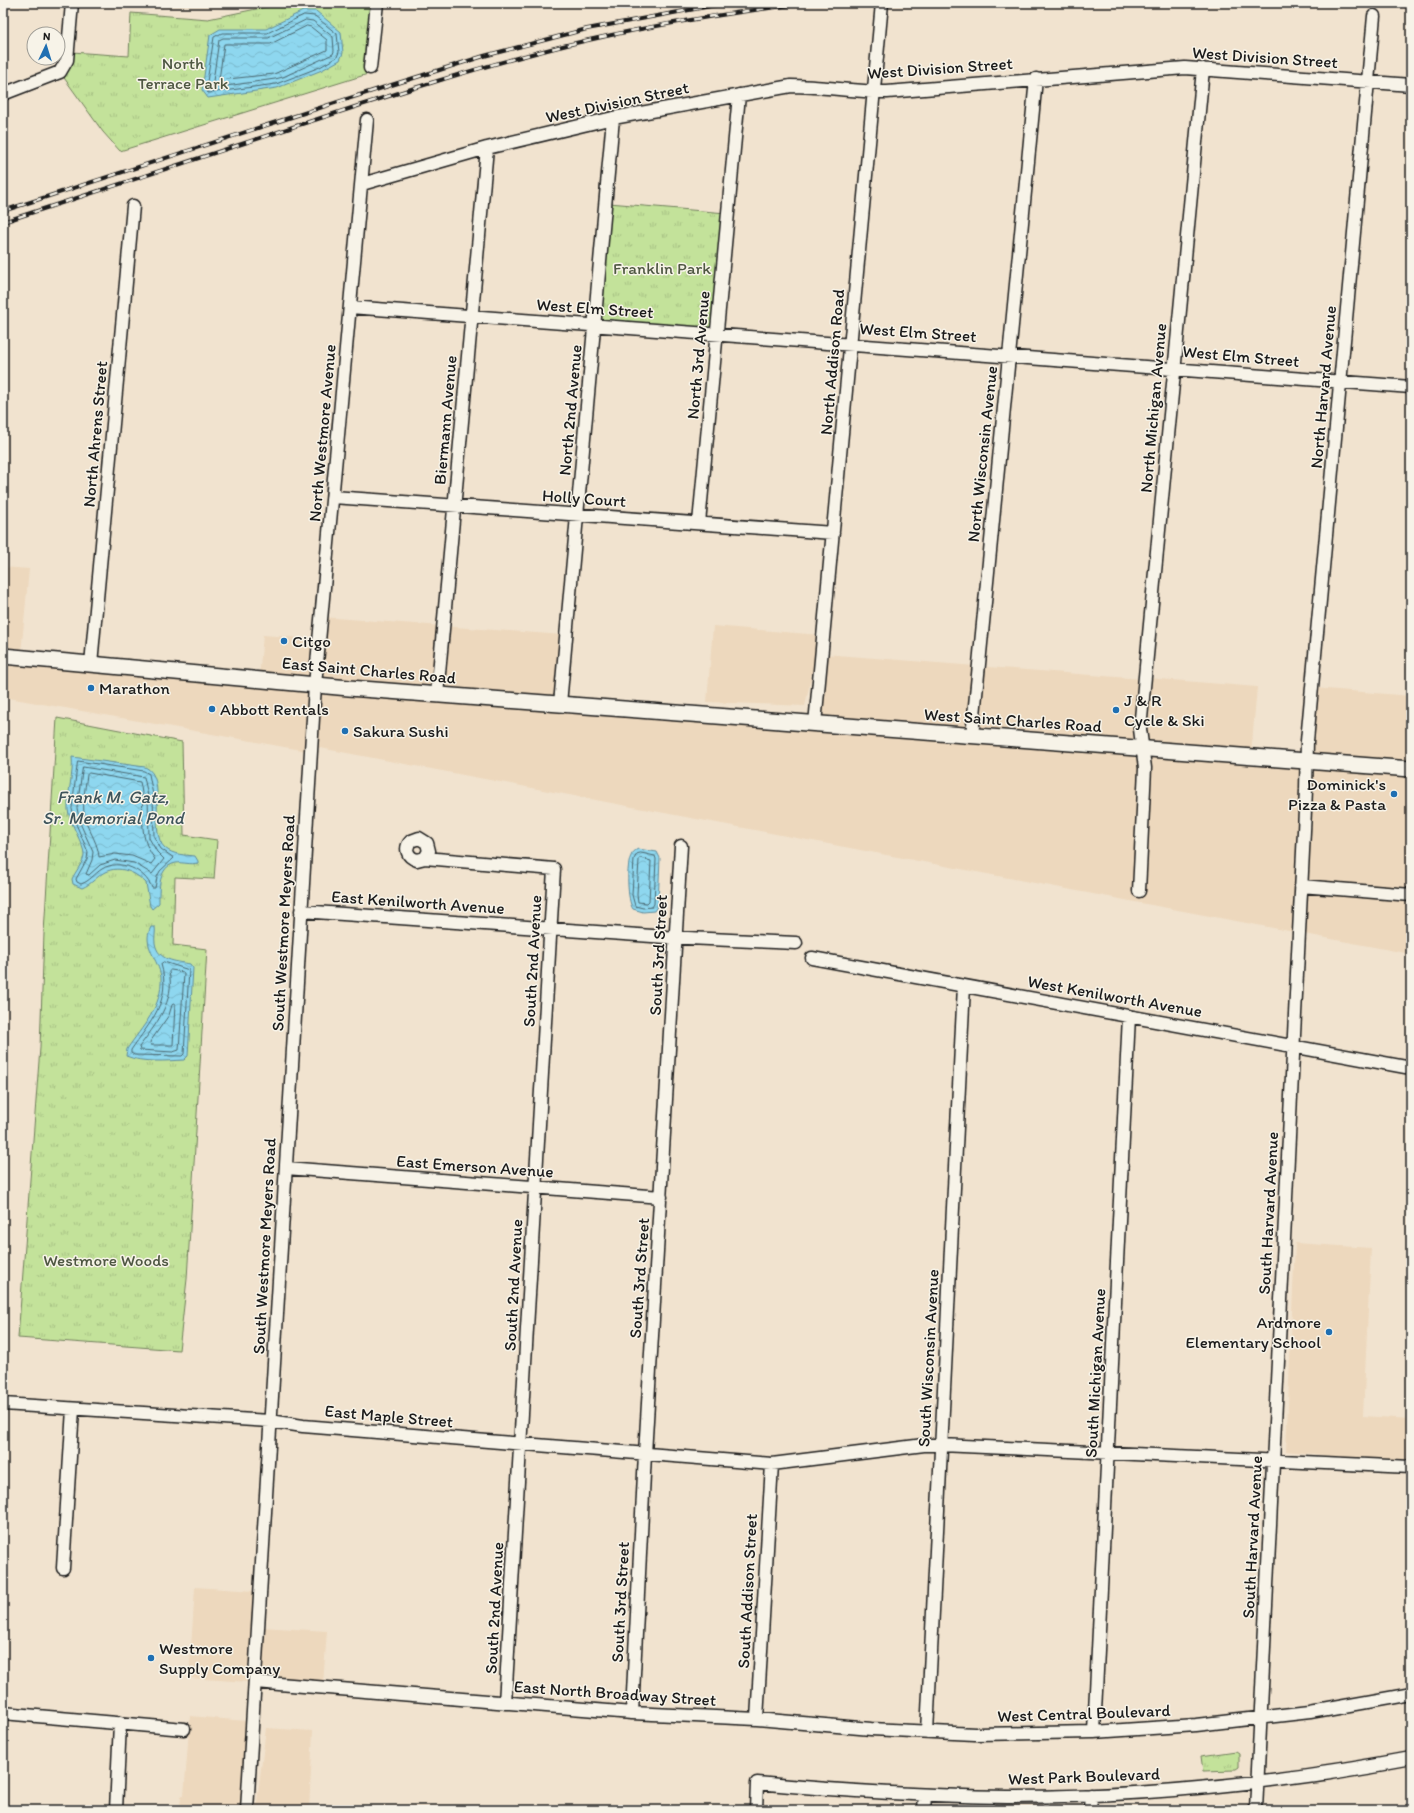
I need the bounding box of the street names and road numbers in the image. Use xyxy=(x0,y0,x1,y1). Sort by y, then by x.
street label: West Division Street xyxy=(1192,42,1339,72)
street label: West Division Street xyxy=(867,53,1014,83)
street label: West Division Street xyxy=(544,77,691,127)
street label: North Addison Road xyxy=(816,288,848,436)
street label: North 3rd Avenue xyxy=(682,290,714,420)
street label: West Elm Street xyxy=(536,294,654,322)
street label: North Harvard Avenue xyxy=(1306,305,1340,469)
street label: West Elm Street xyxy=(859,318,977,346)
street label: North Michigan Avenue xyxy=(1136,322,1170,494)
street label: West Elm Street xyxy=(1182,341,1300,371)
street label: North Westmore Avenue xyxy=(304,343,340,523)
street label: North 2nd Avenue xyxy=(554,344,586,476)
street label: Biermann Avenue xyxy=(429,355,461,485)
street label: North Ahrens Street xyxy=(79,360,111,508)
street label: North Wisconsin Avenue xyxy=(963,365,1001,543)
street label: Holly Court xyxy=(541,485,627,511)
street label: East Saint Charles Road xyxy=(281,652,458,688)
street label: West Saint Charles Road xyxy=(923,704,1103,736)
street label: South Westmore Meyers Road xyxy=(267,814,299,1032)
street label: East Kenilworth Avenue xyxy=(331,886,505,918)
street label: South 2nd Avenue xyxy=(519,894,545,1028)
street label: South 3rd Street xyxy=(645,894,671,1016)
street label: West Kenilworth Avenue xyxy=(1026,971,1204,1021)
street label: South Harvard Avenue xyxy=(1254,1131,1282,1295)
street label: South Westmore Meyers Road xyxy=(248,1137,280,1355)
street label: East Emerson Avenue xyxy=(396,1151,554,1181)
street label: South 3rd Street xyxy=(625,1217,653,1339)
street label: South 2nd Avenue xyxy=(500,1218,526,1352)
street label: South Wisconsin Avenue xyxy=(913,1269,943,1447)
street label: South Michigan Avenue xyxy=(1081,1288,1109,1458)
street label: East Maple Street xyxy=(324,1400,454,1432)
street label: South Harvard Avenue xyxy=(1238,1455,1266,1619)
street label: South Addison Street xyxy=(733,1513,761,1669)
street label: South 2nd Avenue xyxy=(481,1541,507,1675)
street label: South 3rd Street xyxy=(607,1541,633,1663)
street label: East North Broadway Street xyxy=(513,1676,717,1710)
street label: West Central Boulevard xyxy=(997,1700,1172,1726)
street label: West Park Boulevard xyxy=(1008,1763,1160,1789)

